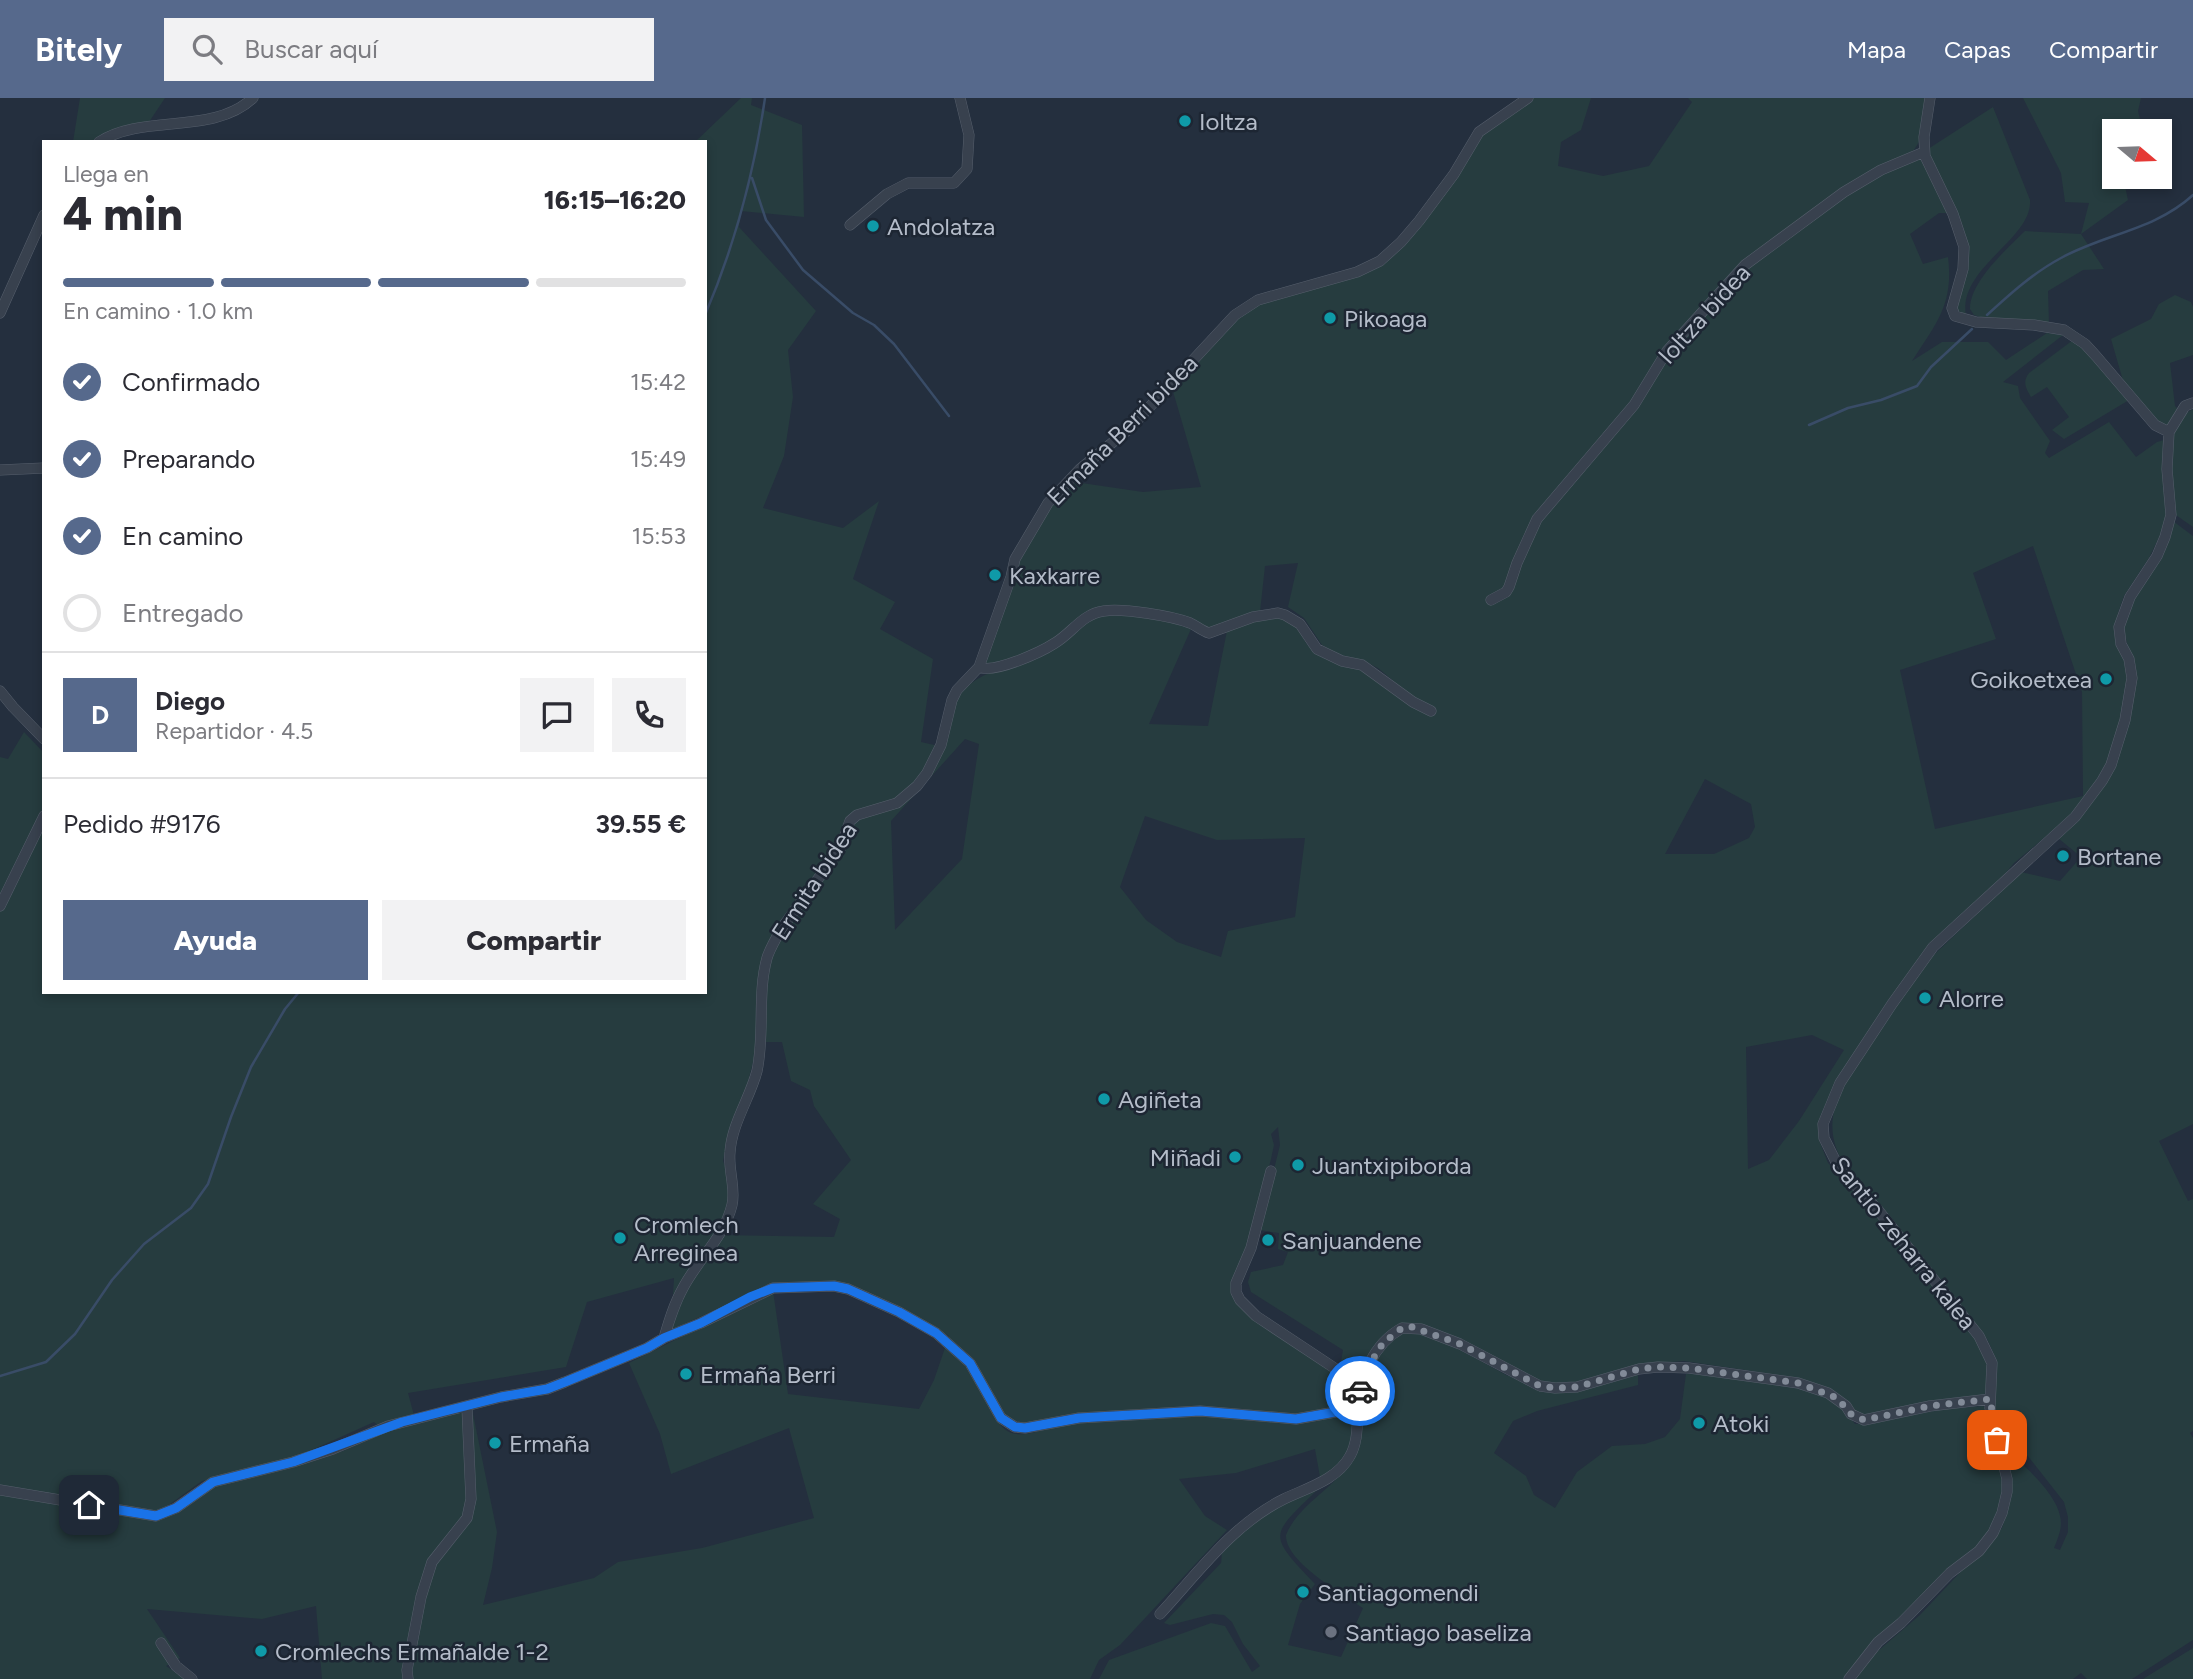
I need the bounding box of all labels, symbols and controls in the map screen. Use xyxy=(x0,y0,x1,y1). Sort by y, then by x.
search box xyxy=(164,18,654,81)
text: Bitely xyxy=(35,30,122,69)
icon: search xyxy=(188,30,226,68)
text: Buscar aquí xyxy=(244,33,378,65)
text: Mapa xyxy=(1847,35,1906,64)
text: Capas xyxy=(1944,35,2011,64)
text: Compartir xyxy=(2049,35,2158,64)
place label: Ioltza xyxy=(1199,107,1258,136)
marker: Ioltza xyxy=(1177,113,1193,129)
north arrow xyxy=(2102,119,2172,189)
map controls xyxy=(2102,119,2172,189)
text: Llega en xyxy=(63,160,149,188)
text: 16:15–16:20 xyxy=(544,184,686,216)
text: 4 min xyxy=(63,186,183,242)
place label: Andolatza xyxy=(887,212,995,241)
marker: Andolatza xyxy=(865,218,881,234)
street label: Ioltza bidea xyxy=(1652,258,1756,370)
text: En camino · 1.0 km xyxy=(63,297,253,325)
place label: Pikoaga xyxy=(1344,304,1427,333)
marker: Pikoaga xyxy=(1322,310,1338,326)
street label: Ermaña Berri bidea xyxy=(1041,349,1203,511)
icon: check xyxy=(63,363,101,401)
text: Confirmado xyxy=(122,366,260,398)
text: 15:42 xyxy=(630,368,686,396)
icon: check xyxy=(63,440,101,478)
text: Preparando xyxy=(122,443,255,475)
text: 15:49 xyxy=(630,445,686,473)
icon: check xyxy=(63,517,101,555)
text: En camino xyxy=(122,520,243,552)
text: 15:53 xyxy=(632,522,686,550)
place label: Kaxkarre xyxy=(1009,561,1100,590)
marker: Kaxkarre xyxy=(987,567,1003,583)
text: Entregado xyxy=(122,597,244,629)
place label: Goikoetxea xyxy=(1970,665,2092,694)
marker: Goikoetxea xyxy=(2098,671,2114,687)
button: chat xyxy=(520,678,594,752)
button: phone xyxy=(612,678,686,752)
text: Diego xyxy=(155,685,225,717)
text: D xyxy=(91,699,109,731)
text: Repartidor · 4.5 xyxy=(155,717,313,745)
text: Pedido #9176 xyxy=(63,808,220,840)
text: 39.55 € xyxy=(596,808,686,840)
street label: Ermita bidea xyxy=(765,817,863,945)
place label: Bortane xyxy=(2077,842,2161,871)
marker: Bortane xyxy=(2055,848,2071,864)
button: Ayuda xyxy=(63,900,368,980)
button: Compartir xyxy=(382,900,686,980)
place label: Alorre xyxy=(1939,984,2004,1013)
marker: Alorre xyxy=(1917,990,1933,1006)
place label: Agiñeta xyxy=(1118,1085,1202,1114)
marker: Agiñeta xyxy=(1096,1091,1112,1107)
place label: Miñadi xyxy=(1150,1143,1221,1172)
marker: Miñadi xyxy=(1227,1149,1243,1165)
place label: Juantxipiborda xyxy=(1312,1151,1472,1180)
street label: Santio zeharra kalea xyxy=(1825,1151,1983,1335)
marker: Juantxipiborda xyxy=(1290,1157,1306,1173)
place label: Cromlech Arreginea xyxy=(634,1210,739,1267)
place label: Sanjuandene xyxy=(1282,1226,1422,1255)
marker: Cromlech Arreginea xyxy=(612,1230,628,1246)
marker: Sanjuandene xyxy=(1260,1232,1276,1248)
courier xyxy=(1325,1356,1395,1426)
place label: Ermaña Berri xyxy=(700,1360,836,1389)
marker: Ermaña Berri xyxy=(678,1366,694,1382)
icon: car xyxy=(1341,1372,1379,1410)
place label: Atoki xyxy=(1713,1409,1769,1438)
pin xyxy=(1967,1410,2027,1470)
marker: Atoki xyxy=(1691,1415,1707,1431)
icon: bag xyxy=(1978,1421,2016,1459)
place label: Ermaña xyxy=(509,1429,590,1458)
marker: Ermaña xyxy=(487,1435,503,1451)
pin xyxy=(59,1475,119,1535)
icon: home xyxy=(70,1486,108,1524)
place label: Santiagomendi xyxy=(1317,1578,1479,1607)
marker: Santiagomendi xyxy=(1295,1584,1311,1600)
place label: Santiago baseliza xyxy=(1345,1618,1532,1647)
marker: Santiago baseliza xyxy=(1323,1624,1339,1640)
place label: Cromlechs Ermañalde 1-2 xyxy=(275,1637,549,1666)
marker: Cromlechs Ermañalde 1-2 xyxy=(253,1643,269,1659)

